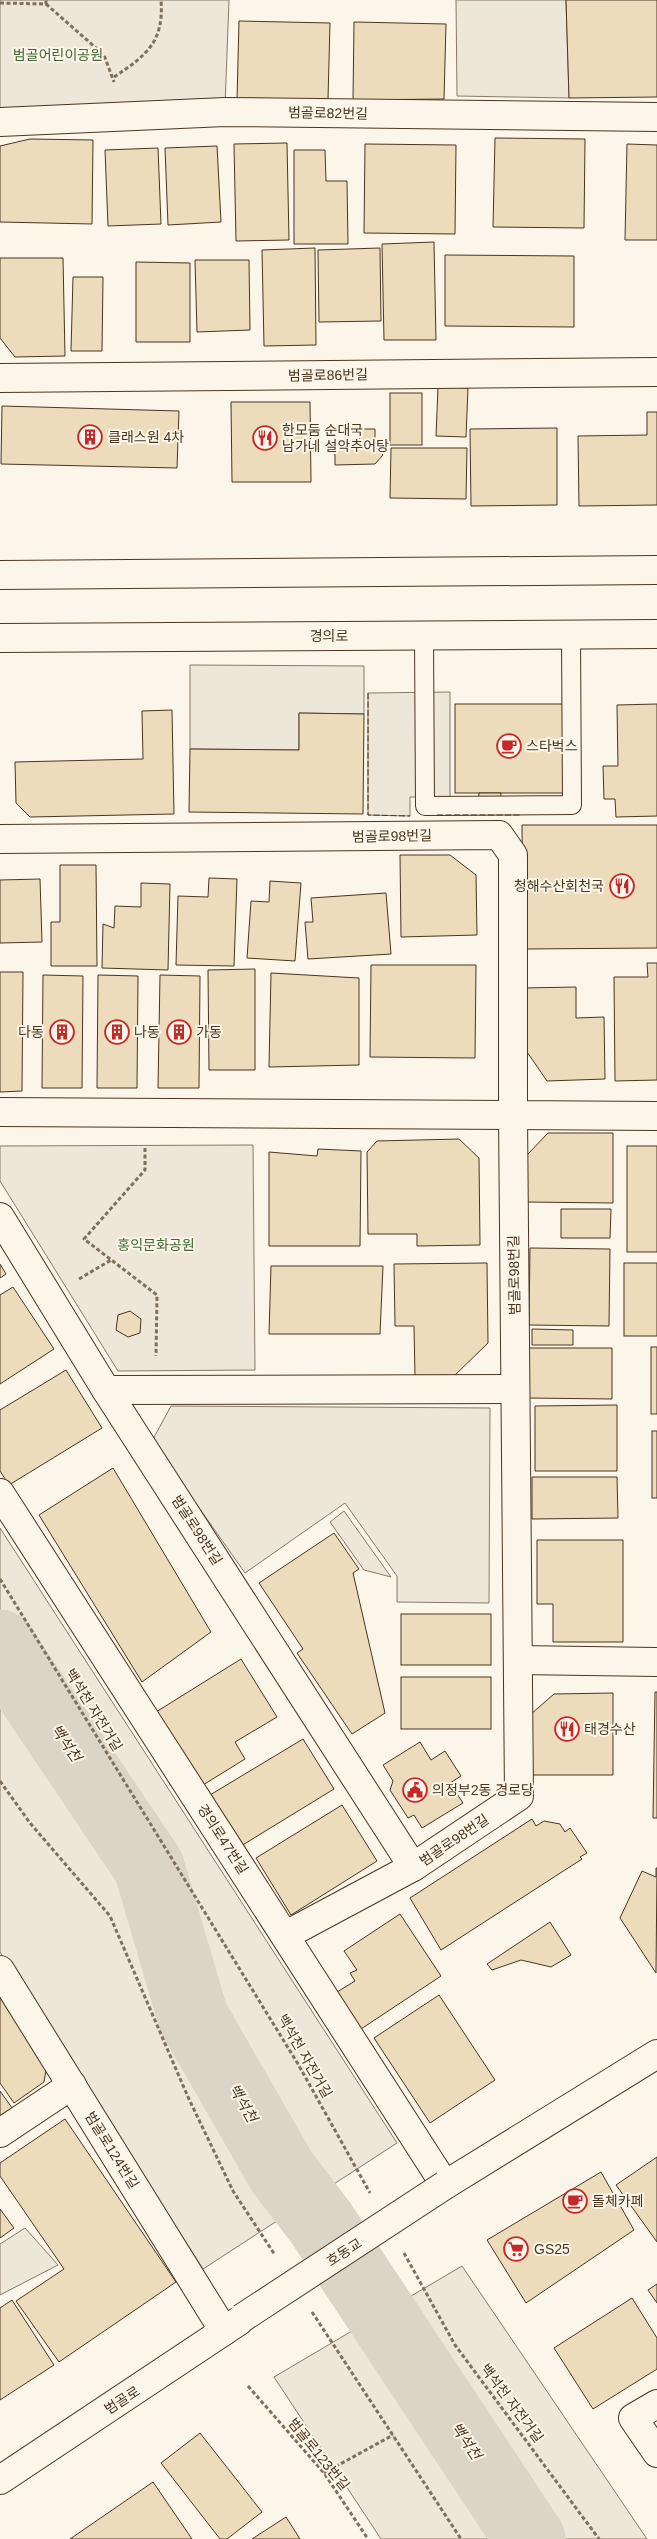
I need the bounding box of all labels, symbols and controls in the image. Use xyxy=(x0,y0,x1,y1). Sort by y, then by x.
park label: 범골어린이공원 xyxy=(13,47,103,63)
street label: 범골로82번길 xyxy=(288,104,368,122)
street label: 범골로86번길 xyxy=(288,366,368,384)
place label: 한모둠 순대국 남가네 설악추어탕 xyxy=(282,422,389,454)
building icon: 클래스원 4차 xyxy=(77,424,103,450)
restaurant icon: 한모둠 순대국 남가네 설악추어탕 xyxy=(252,425,278,451)
place label: 클래스원 4차 xyxy=(108,429,184,445)
street label: 경의로 xyxy=(310,628,348,644)
cafe icon: 스타벅스 xyxy=(496,733,522,759)
place label: 스타벅스 xyxy=(526,738,578,754)
street label: 범골로98번길 xyxy=(352,827,432,845)
restaurant icon: 청해수산회천국 xyxy=(609,873,635,899)
place label: 청해수산회천국 xyxy=(514,878,604,894)
building icon: 다동 xyxy=(49,1019,75,1045)
building icon: 나동 xyxy=(104,1019,130,1045)
building icon: 가동 xyxy=(166,1019,192,1045)
place label: 다동 xyxy=(18,1024,44,1040)
place label: 나동 xyxy=(134,1024,160,1040)
place label: 가동 xyxy=(196,1024,222,1040)
street label: 범골로98번길 xyxy=(505,1235,523,1315)
park label: 홍익문화공원 xyxy=(117,1237,195,1253)
street label: 범골로98번길 xyxy=(169,1492,225,1568)
street label: 백석천 자전거길 xyxy=(62,1666,126,1754)
restaurant icon: 태경수산 xyxy=(554,1716,580,1742)
water label: 백석천 xyxy=(47,1721,85,1765)
place label: 태경수산 xyxy=(584,1721,636,1737)
public building icon: 의정부2동 경로당 xyxy=(402,1777,428,1803)
place label: 의정부2동 경로당 xyxy=(432,1782,534,1798)
street label: 경의로47번길 xyxy=(195,1801,251,1877)
street label: 범골로98번길 xyxy=(416,1811,492,1869)
street label: 백석천 자전거길 xyxy=(275,2011,335,2101)
water label: 백석천 xyxy=(226,2081,262,2127)
street label: 범골로124번길 xyxy=(82,2109,142,2191)
cafe icon: 돌체카페 xyxy=(562,2188,588,2214)
place label: 돌체카페 xyxy=(592,2193,644,2209)
street label: 호동교 xyxy=(323,2235,365,2269)
supermarket icon: GS25 xyxy=(503,2236,529,2262)
place label: GS25 xyxy=(534,2241,570,2257)
street label: 백석천 자전거길 xyxy=(477,2361,547,2445)
street label: 범골로 xyxy=(101,2383,143,2417)
street label: 범골로123번길 xyxy=(285,2415,353,2493)
water label: 백석천 xyxy=(448,2419,486,2464)

